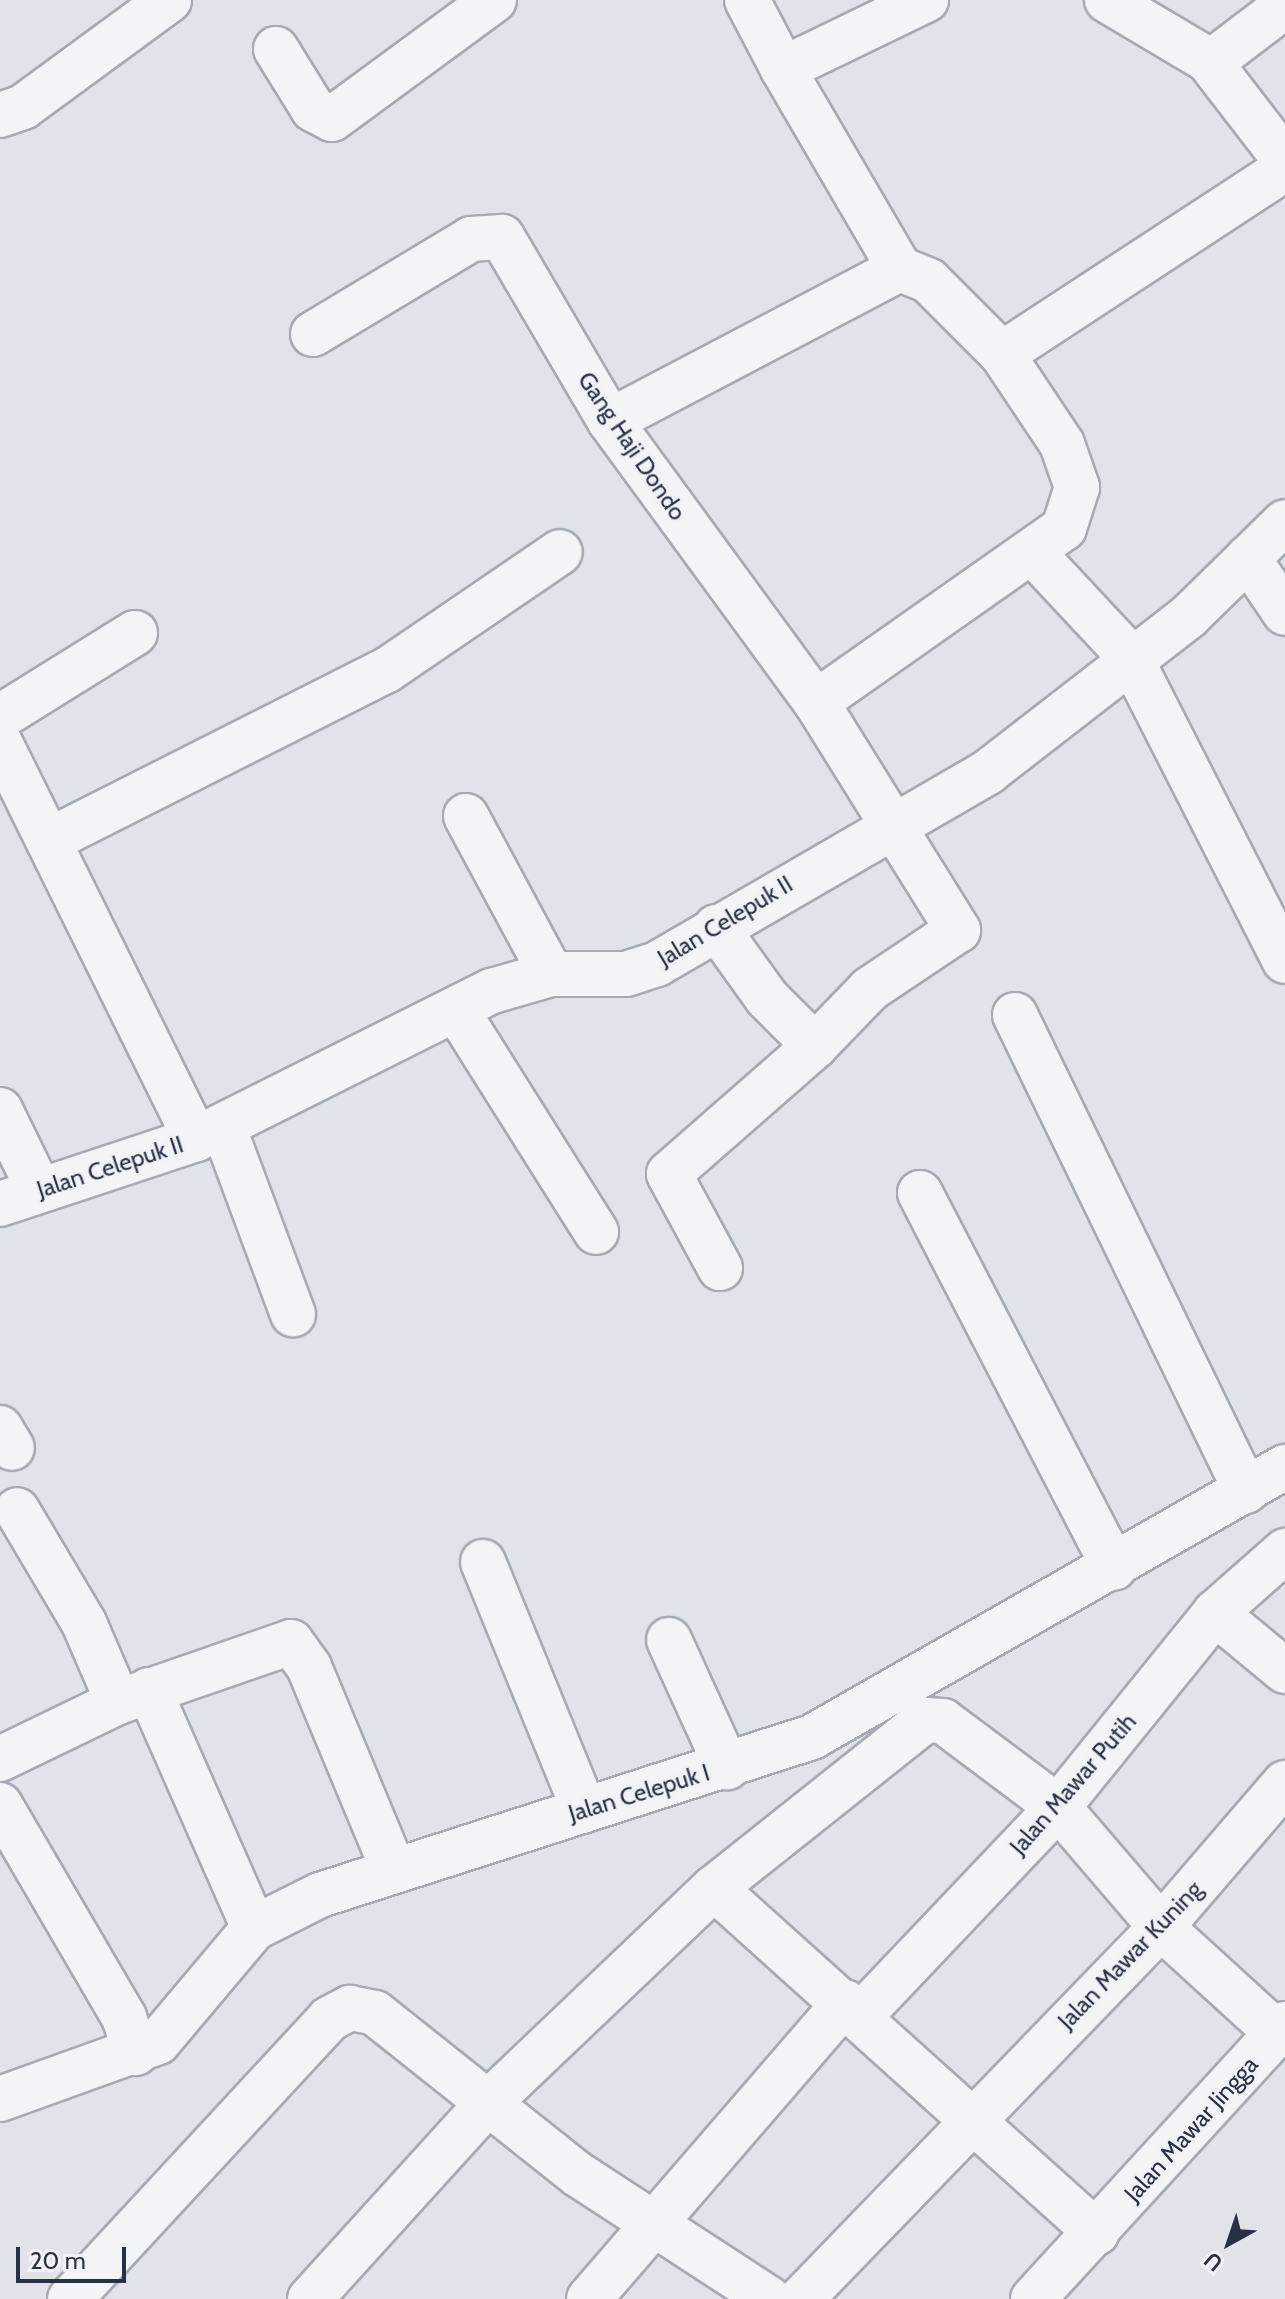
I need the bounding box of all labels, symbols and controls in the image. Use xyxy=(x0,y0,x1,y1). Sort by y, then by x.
street label: Gang Haji Dondo xyxy=(572,366,692,526)
street label: Jalan Celepuk II xyxy=(652,869,798,973)
street label: Jalan Celepuk II xyxy=(33,1130,187,1204)
street label: Jalan Mawar Putih xyxy=(1004,1707,1142,1861)
street label: Jalan Celepuk I xyxy=(565,1758,713,1828)
street label: Jalan Mawar Kuning xyxy=(1052,1875,1208,2035)
street label: Jalan Mawar Jingga xyxy=(1118,2050,1264,2208)
north arrow xyxy=(1189,2203,1269,2283)
scale bar xyxy=(20,2231,130,2281)
text: 20 m xyxy=(30,2246,86,2275)
text: U xyxy=(1199,2246,1228,2277)

